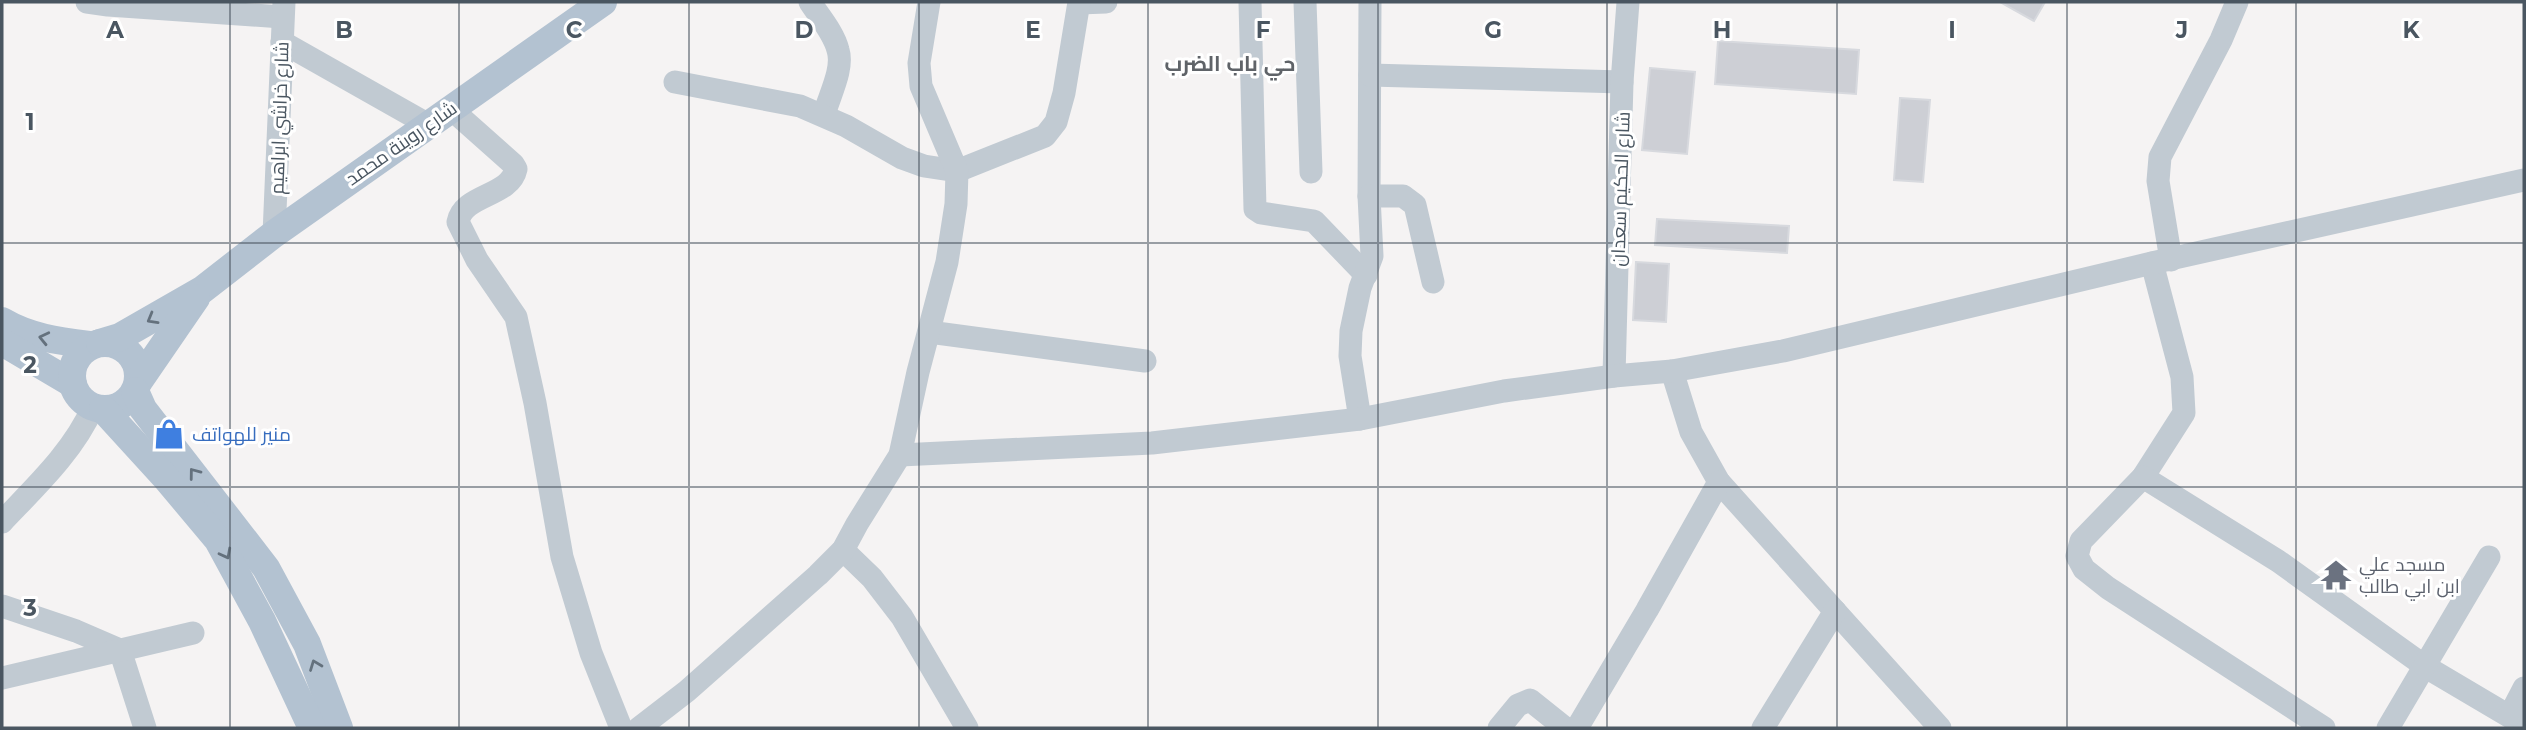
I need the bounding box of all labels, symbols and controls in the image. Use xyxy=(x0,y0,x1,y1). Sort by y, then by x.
text: A xyxy=(105,16,124,44)
text: B xyxy=(335,16,353,44)
text: C xyxy=(566,16,583,44)
text: D xyxy=(795,16,814,44)
text: E xyxy=(1025,16,1041,44)
text: F xyxy=(1256,16,1271,44)
text: G xyxy=(1484,16,1502,44)
text: H xyxy=(1713,16,1731,44)
text: I xyxy=(1948,16,1956,44)
text: J xyxy=(2175,16,2188,44)
text: K xyxy=(2402,16,2420,44)
street label: شارع خراشي ابراهيم xyxy=(265,41,297,195)
district label: حي باب الضرب xyxy=(1165,51,1295,81)
street label: شارع روينة محمد xyxy=(341,97,462,192)
text: 1 xyxy=(25,108,35,136)
street label: شارع الحكيم سعدان xyxy=(1606,111,1637,267)
one-way arrow xyxy=(147,311,159,324)
one-way arrow xyxy=(38,332,50,346)
text: 2 xyxy=(23,351,37,379)
shop icon: منير للهواتف xyxy=(152,417,186,451)
place label: منير للهواتف xyxy=(192,423,291,446)
one-way arrow xyxy=(189,468,202,481)
one-way arrow xyxy=(218,547,231,560)
place label: مسجد علي ابن ابي طالب xyxy=(2359,553,2460,601)
temple icon: مسجد علي ابن ابي طالب xyxy=(2319,558,2353,592)
text: 3 xyxy=(22,594,37,622)
one-way arrow xyxy=(309,659,323,671)

